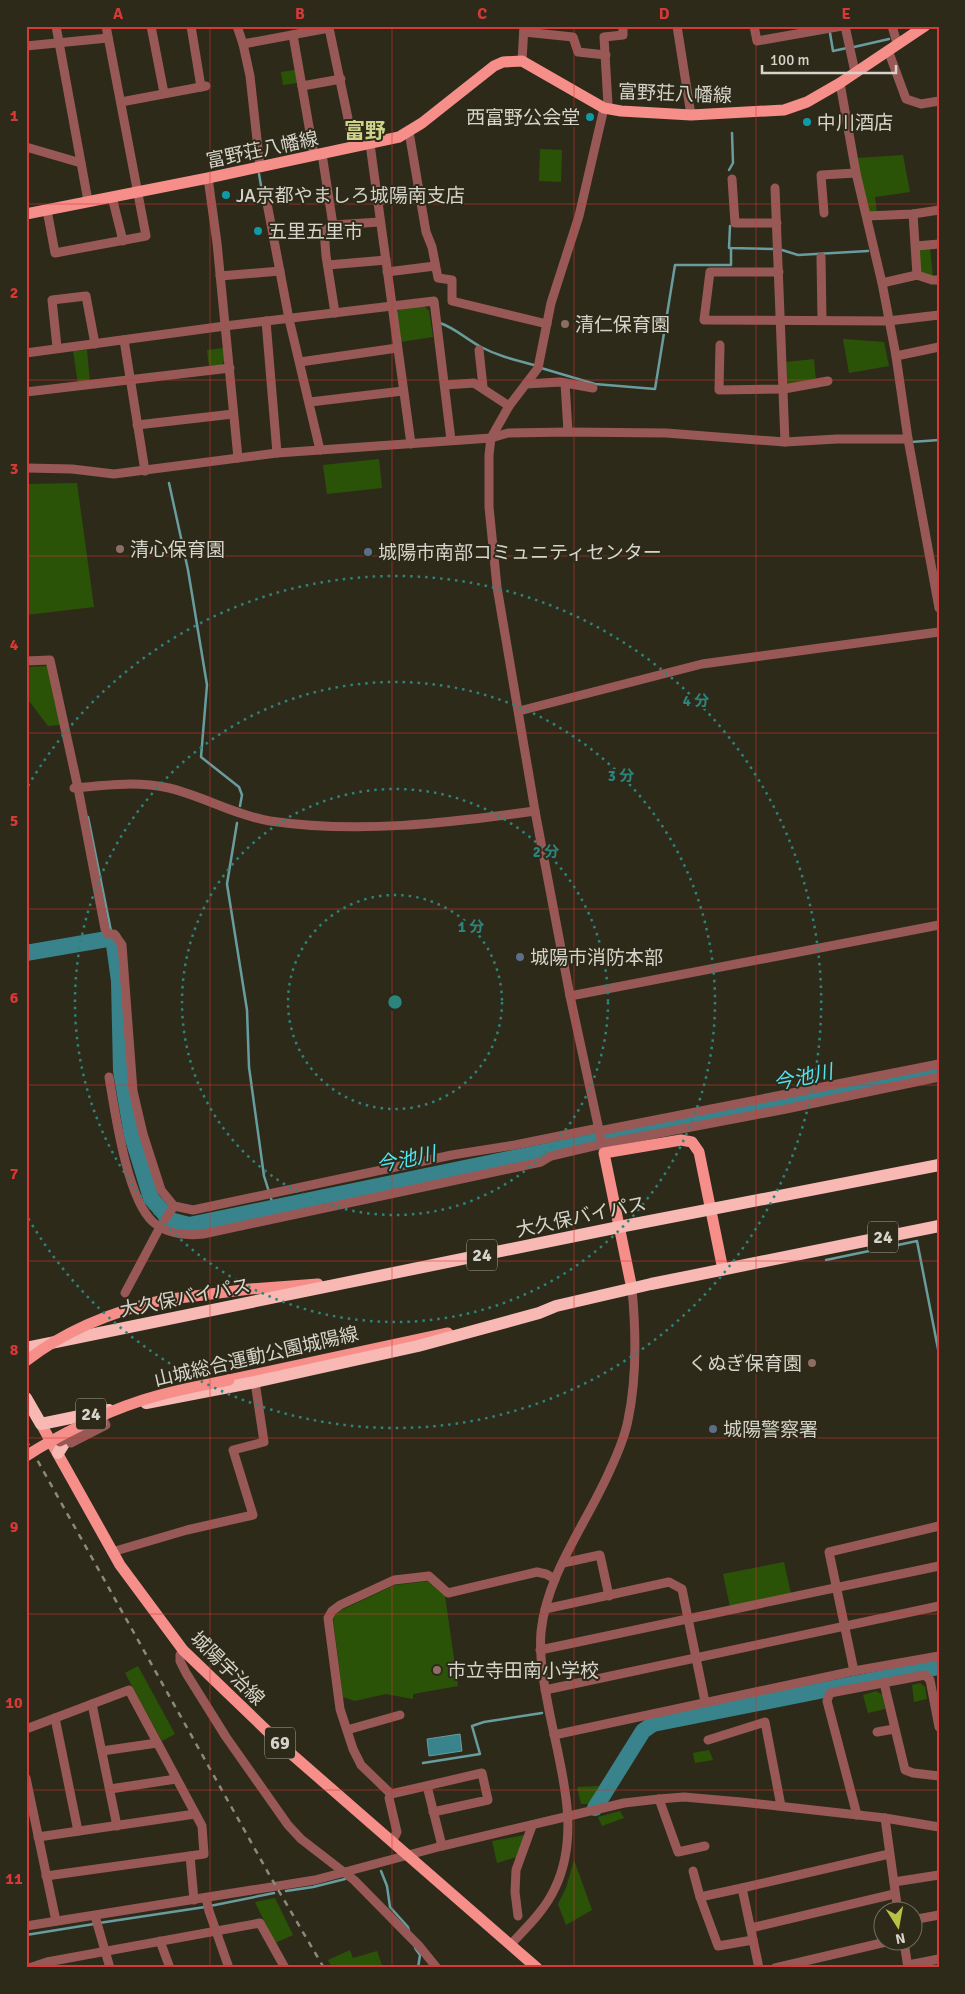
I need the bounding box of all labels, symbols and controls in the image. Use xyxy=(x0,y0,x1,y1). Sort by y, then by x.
text: A xyxy=(113,4,124,24)
text: B xyxy=(295,4,305,24)
text: C xyxy=(477,4,487,24)
text: D xyxy=(659,4,670,24)
text: E xyxy=(841,4,851,24)
scale bar xyxy=(762,42,896,74)
text: 100 m xyxy=(770,51,810,69)
street label: 富野荘八幡線 xyxy=(618,80,732,108)
text: 1 xyxy=(10,106,19,126)
place label: 西富野公会堂 xyxy=(466,106,580,130)
marker: 西富野公会堂 xyxy=(584,111,596,123)
place label: 中川酒店 xyxy=(817,111,893,135)
marker: 中川酒店 xyxy=(801,116,813,128)
district label: 富野 xyxy=(344,118,386,144)
street label: 富野荘八幡線 xyxy=(204,126,320,174)
place label: JA京都やましろ城陽南支店 xyxy=(236,184,465,208)
marker: JA京都やましろ城陽南支店 xyxy=(220,189,232,201)
place label: 五里五里市 xyxy=(268,220,363,244)
marker: 五里五里市 xyxy=(252,225,264,237)
text: 2 xyxy=(10,283,18,303)
place label: 清仁保育園 xyxy=(575,313,670,337)
marker: 清仁保育園 xyxy=(559,318,571,330)
text: 3 xyxy=(10,459,18,479)
place label: 清心保育園 xyxy=(130,538,225,562)
place label: 城陽市南部コミュニティセンター xyxy=(378,541,662,565)
marker: 清心保育園 xyxy=(114,543,126,555)
marker: 城陽市南部コミュニティセンター xyxy=(362,546,374,558)
text: 4 xyxy=(10,635,19,655)
text: 4 分 xyxy=(683,692,709,710)
text: 3 分 xyxy=(608,767,634,785)
text: 5 xyxy=(10,811,18,831)
text: 2 分 xyxy=(533,843,559,861)
text: 1 分 xyxy=(458,918,484,936)
place label: 城陽市消防本部 xyxy=(530,946,663,970)
marker: 城陽市消防本部 xyxy=(514,951,526,963)
text: 6 xyxy=(10,988,19,1008)
centre of rings xyxy=(386,993,404,1011)
water label: 今池川 xyxy=(771,1059,837,1096)
water label: 今池川 xyxy=(374,1141,440,1178)
text: 7 xyxy=(10,1164,19,1184)
street label: 大久保バイパス xyxy=(514,1191,649,1243)
road number: 24 xyxy=(868,1222,898,1252)
road number: 24 xyxy=(467,1240,497,1270)
street label: 大久保バイパス xyxy=(118,1274,253,1322)
street label: 山城総合運動公園城陽線 xyxy=(152,1322,361,1392)
text: 8 xyxy=(10,1340,19,1360)
place label: くぬぎ保育園 xyxy=(688,1352,802,1376)
marker: くぬぎ保育園 xyxy=(806,1357,818,1369)
road number: 24 xyxy=(76,1398,106,1430)
place label: 城陽警察署 xyxy=(723,1418,818,1442)
marker: 城陽警察署 xyxy=(707,1423,719,1435)
text: 9 xyxy=(10,1517,19,1537)
street label: 城陽宇治線 xyxy=(185,1627,269,1711)
place label: 市立寺田南小学校 xyxy=(447,1659,599,1683)
marker: 市立寺田南小学校 xyxy=(431,1664,443,1676)
text: 10 xyxy=(5,1693,23,1713)
road number: 69 xyxy=(265,1728,295,1759)
text: 11 xyxy=(5,1869,23,1889)
north arrow xyxy=(872,1902,922,1952)
text: N xyxy=(894,1929,907,1948)

